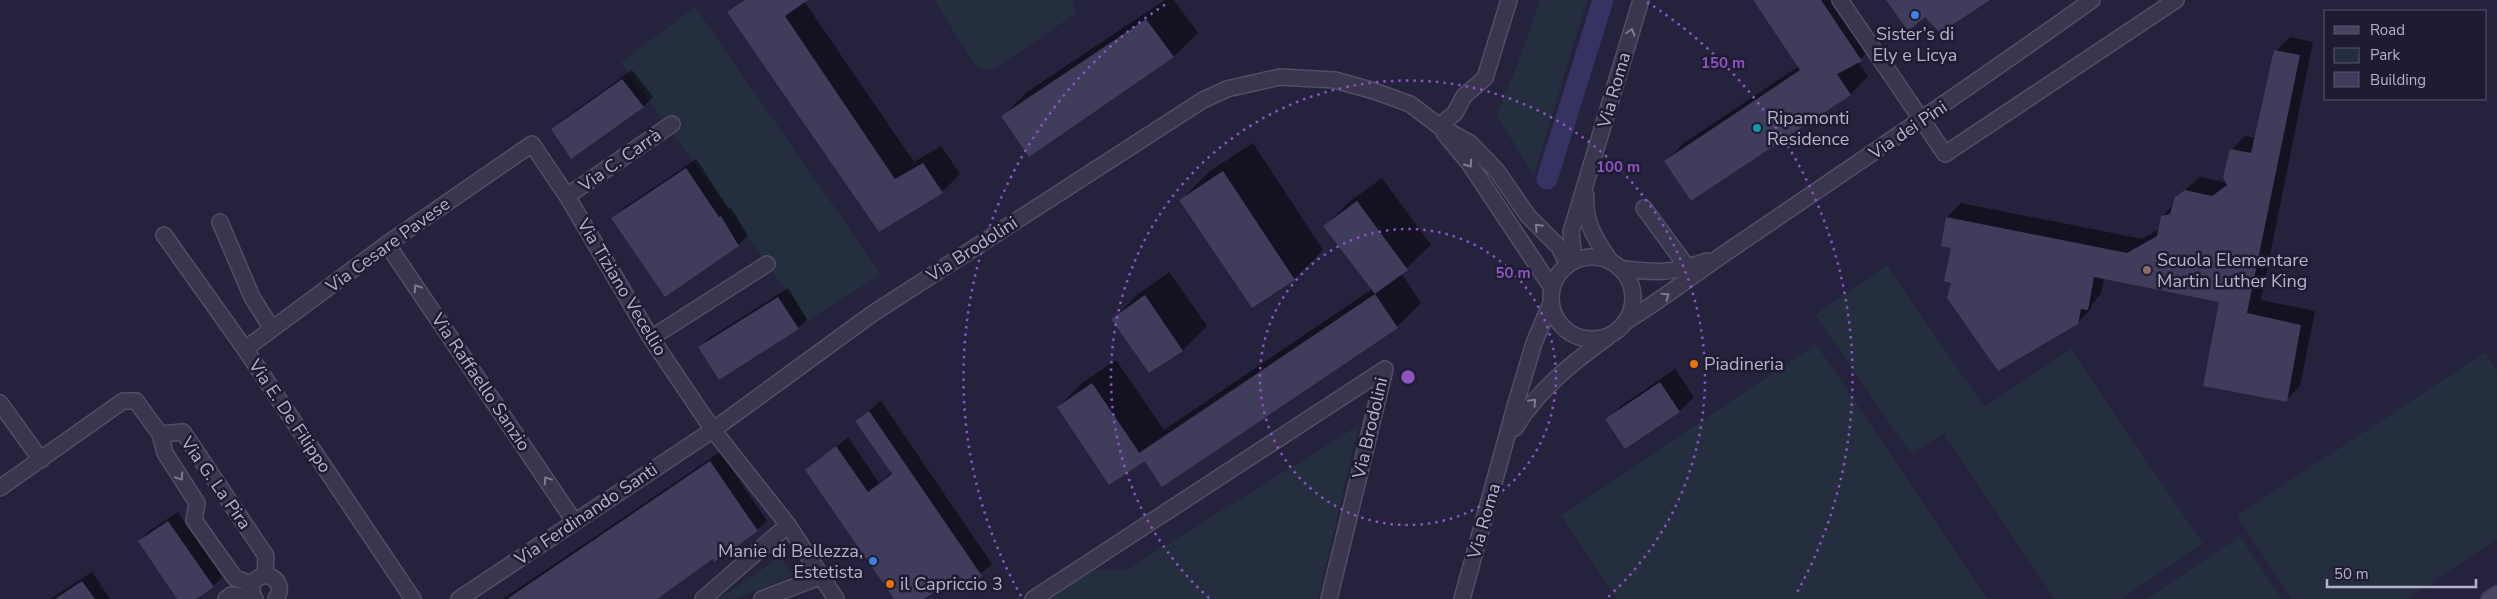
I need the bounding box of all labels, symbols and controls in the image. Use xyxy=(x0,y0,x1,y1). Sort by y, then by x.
marker: Sister’s di Ely e Licya xyxy=(1909,9,1921,21)
legend xyxy=(2324,10,2487,100)
text: Road xyxy=(2370,20,2405,40)
place label: Sister’s di Ely e Licya xyxy=(1873,22,1957,67)
one-way arrow xyxy=(1626,28,1636,36)
text: Park xyxy=(2370,45,2400,65)
street label: Via Roma xyxy=(1592,49,1636,132)
text: 150 m xyxy=(1701,53,1745,73)
text: Building xyxy=(2370,70,2426,90)
street label: Via dei Pini xyxy=(1863,95,1952,166)
place label: Ripamonti Residence xyxy=(1767,106,1849,151)
marker: Ripamonti Residence xyxy=(1751,122,1763,134)
street label: Via C. Carrà xyxy=(573,123,666,198)
text: 100 m xyxy=(1596,157,1640,177)
one-way arrow xyxy=(1463,158,1472,168)
street label: Via Cesare Pavese xyxy=(320,192,455,299)
street label: Via Brodolini xyxy=(921,211,1022,288)
street label: Via Tiziano Vecellio xyxy=(571,213,672,360)
one-way arrow xyxy=(1535,223,1544,232)
place label: Scuola Elementare Martin Luther King xyxy=(2157,248,2308,293)
text: 50 m xyxy=(1495,263,1531,283)
marker: Scuola Elementare Martin Luther King xyxy=(2141,264,2153,276)
one-way arrow xyxy=(414,284,423,293)
one-way arrow xyxy=(1661,293,1670,303)
street label: Via Raffaello Sanzio xyxy=(425,307,536,456)
place label: Piadineria xyxy=(1704,352,1784,376)
street label: Via E. De Filippo xyxy=(243,354,337,478)
marker: Piadineria xyxy=(1688,358,1700,370)
centre of rings xyxy=(1399,368,1417,386)
street label: Via Brodolini xyxy=(1346,375,1393,482)
one-way arrow xyxy=(1527,398,1536,407)
street label: Via G. La Pira xyxy=(175,431,257,534)
street label: Via Ferdinando Santi xyxy=(509,457,662,571)
one-way arrow xyxy=(174,472,184,481)
one-way arrow xyxy=(544,477,553,486)
street label: Via Roma xyxy=(1462,480,1506,563)
place label: Manie di Bellezza, Estetista xyxy=(718,539,863,584)
marker: Manie di Bellezza, Estetista xyxy=(867,555,879,567)
scale bar xyxy=(2327,556,2476,588)
text: 50 m xyxy=(2334,564,2369,584)
place label: il Capriccio 3 xyxy=(900,572,1003,596)
marker: il Capriccio 3 xyxy=(884,578,896,590)

